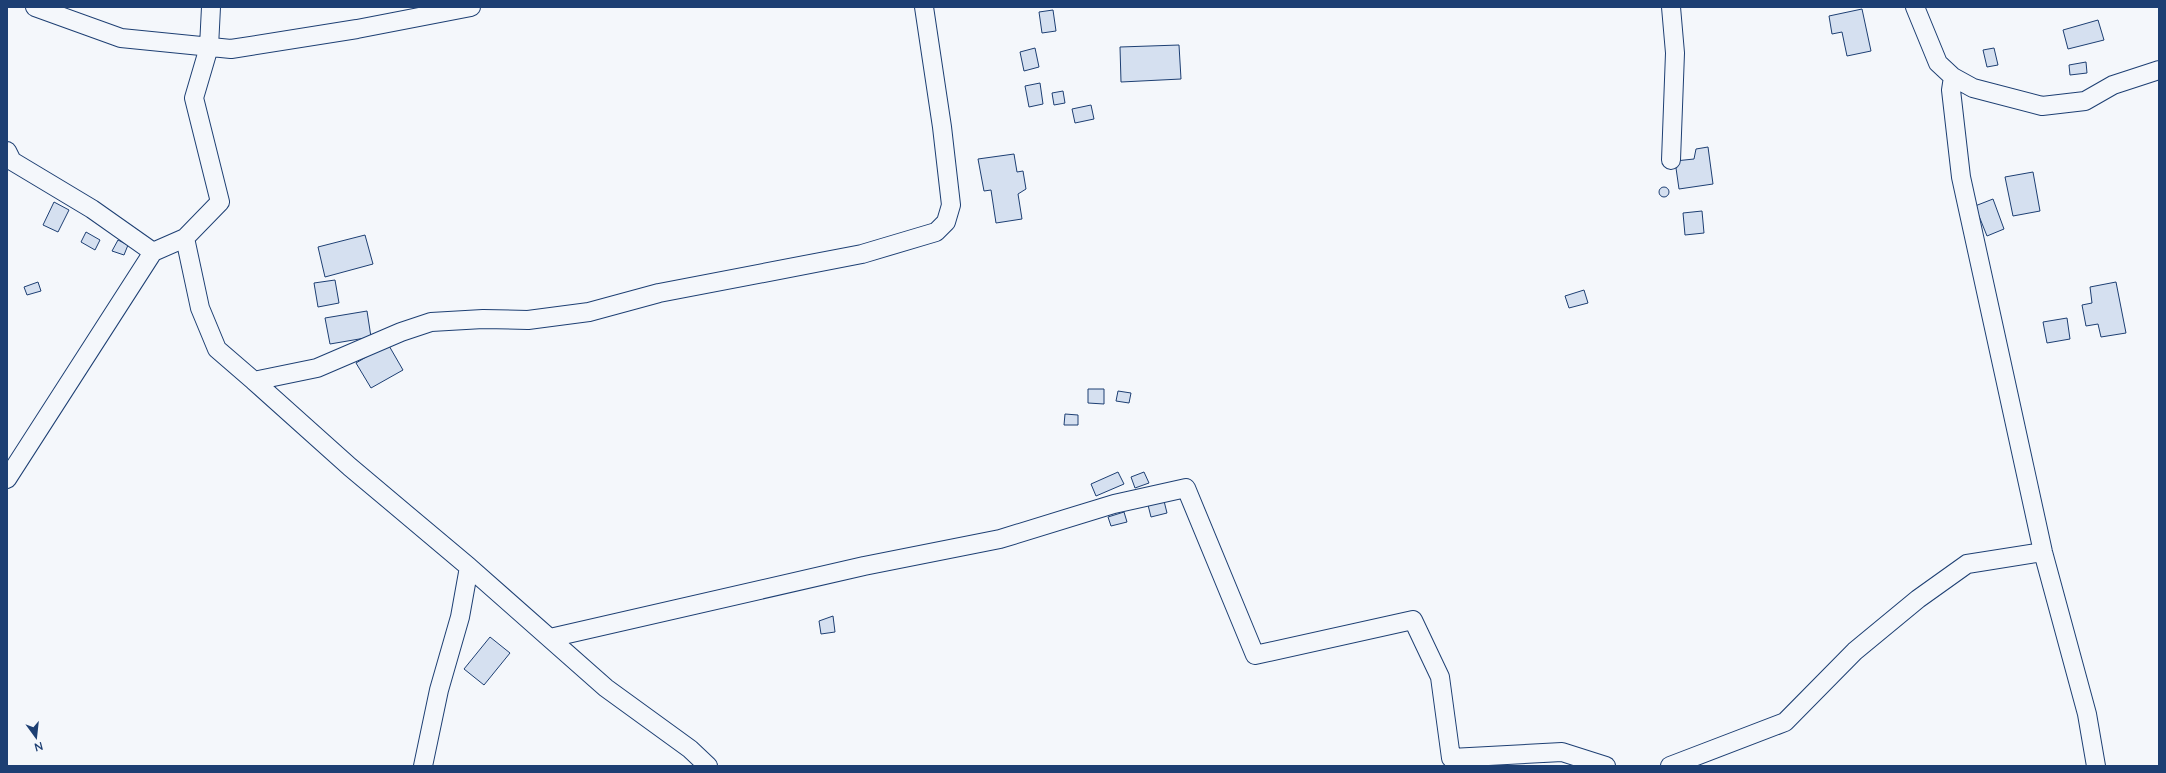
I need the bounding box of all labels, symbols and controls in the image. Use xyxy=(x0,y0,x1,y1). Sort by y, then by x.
north arrow xyxy=(16,717,56,757)
text: N xyxy=(33,740,44,755)

